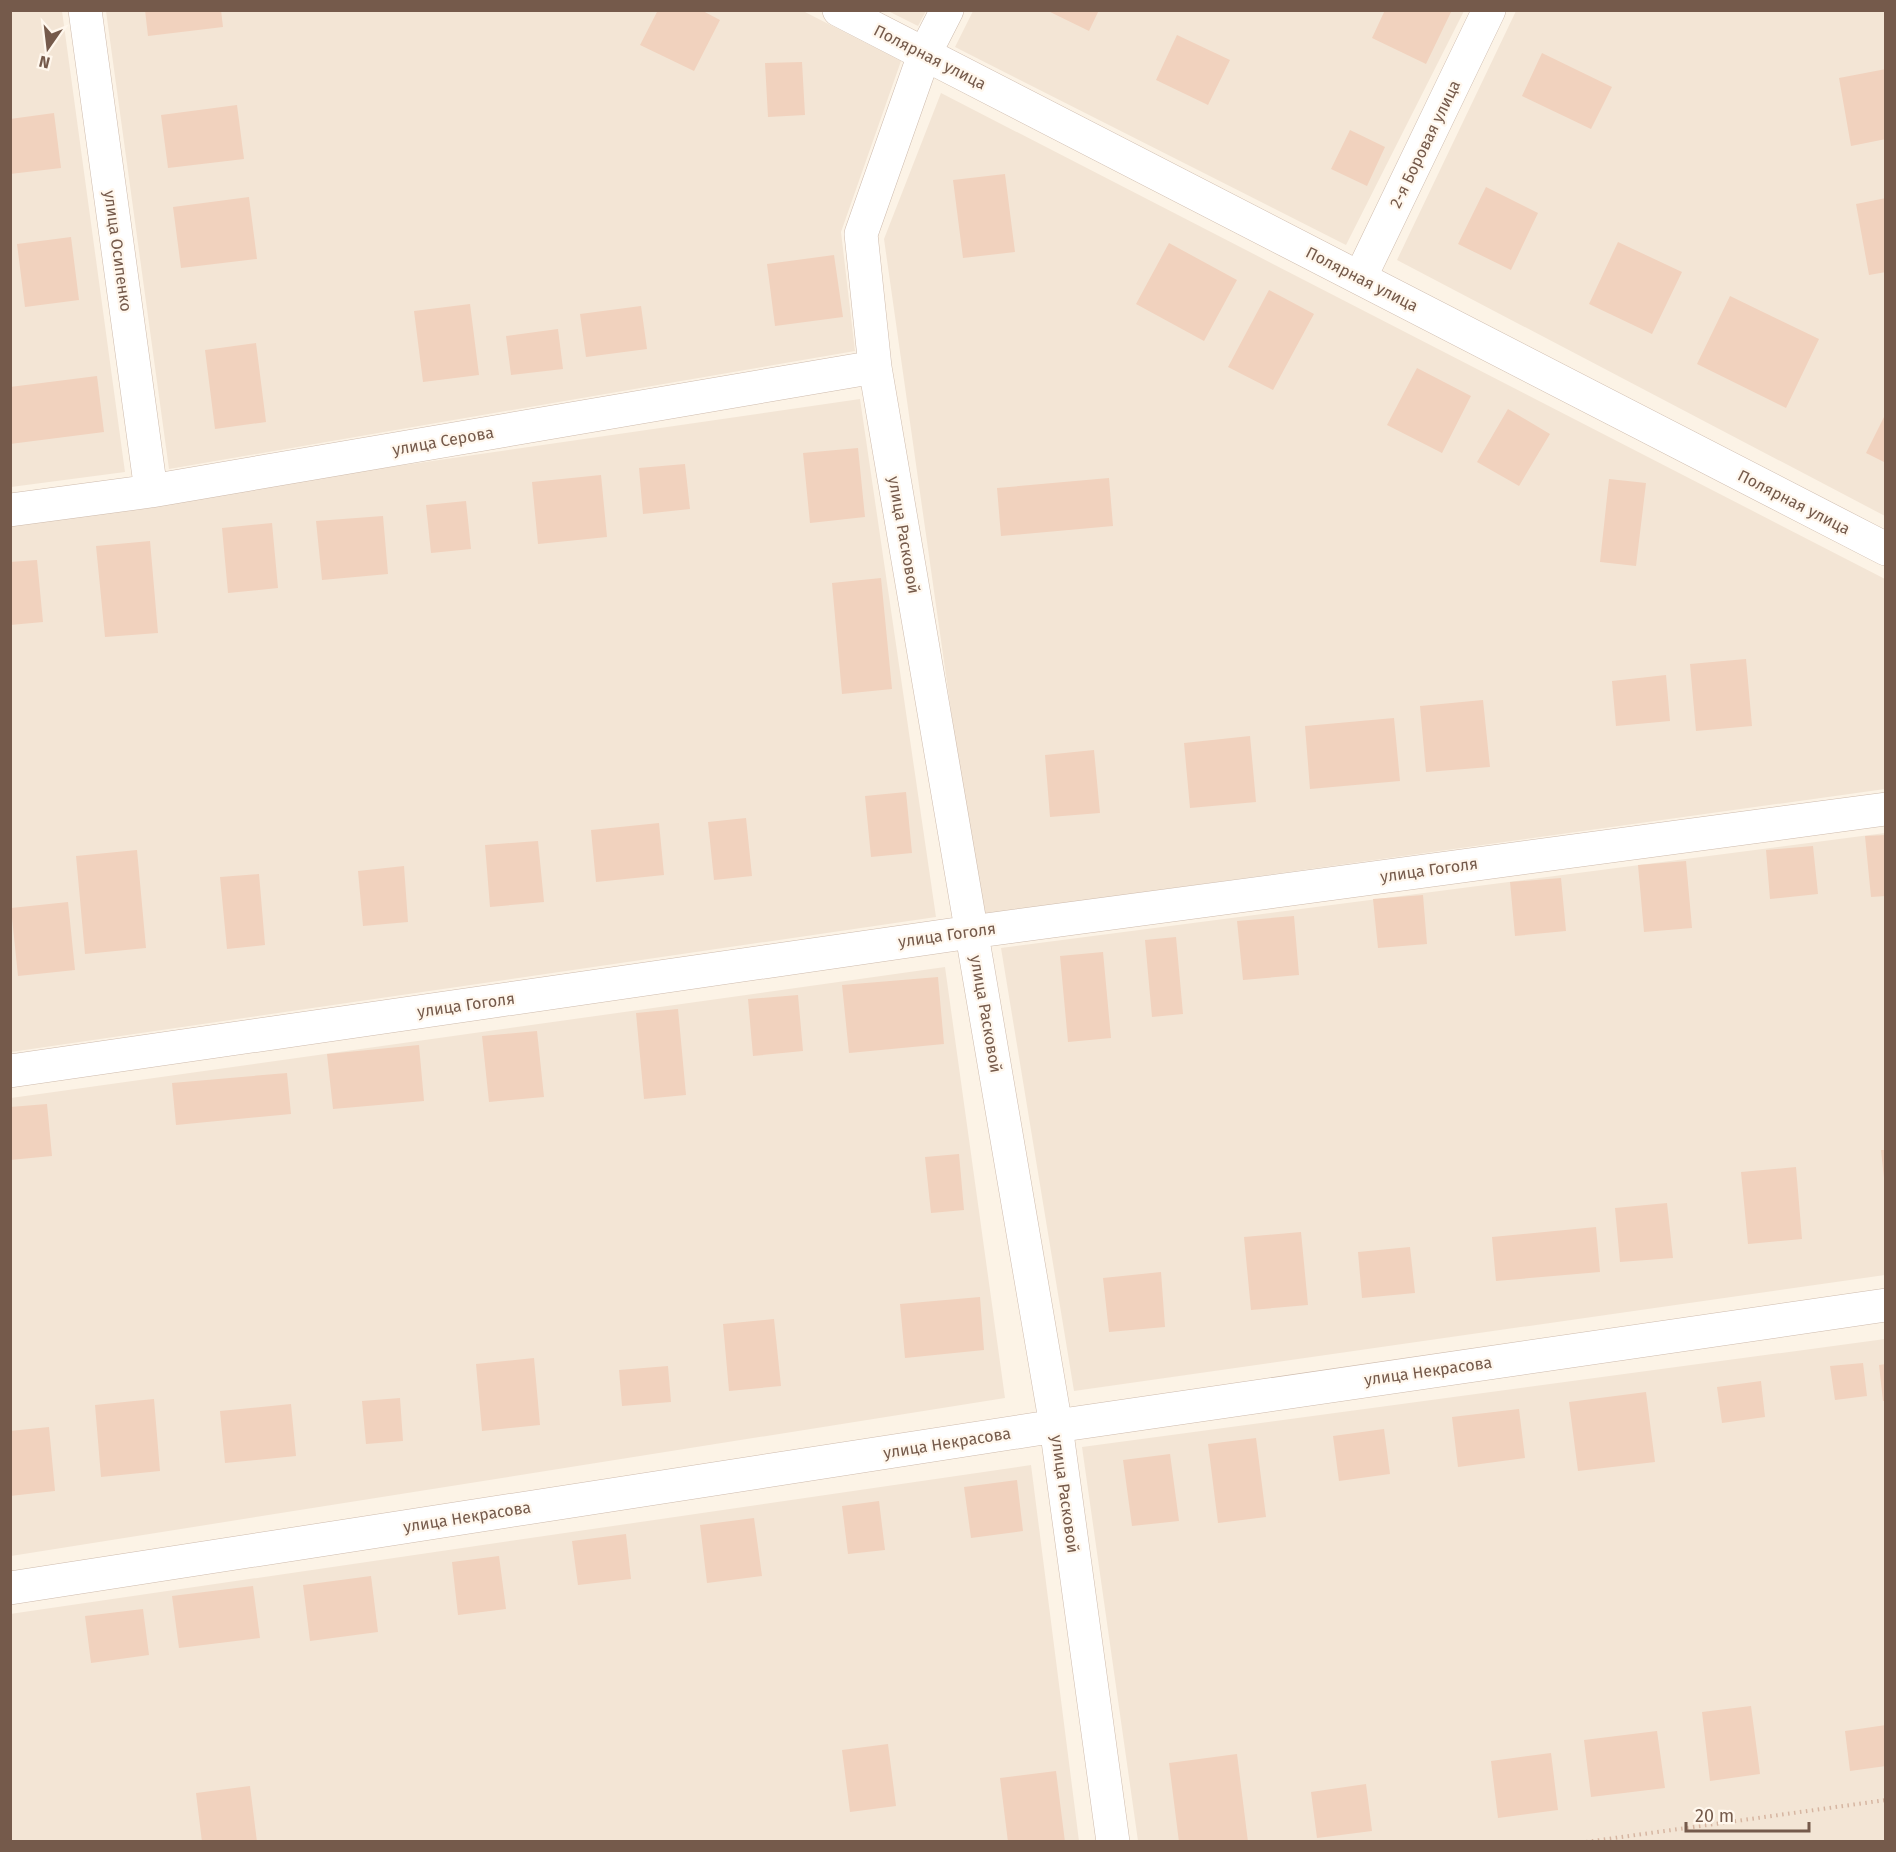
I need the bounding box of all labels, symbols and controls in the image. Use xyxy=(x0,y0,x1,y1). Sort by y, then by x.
north arrow xyxy=(18,18,78,78)
street label: Полярная улица xyxy=(871,21,989,93)
text: N xyxy=(37,52,52,73)
street label: 2-я Боровая улица xyxy=(1386,77,1464,211)
street label: улица Осипенко xyxy=(100,189,136,313)
street label: Полярная улица xyxy=(1303,243,1421,315)
street label: улица Серова xyxy=(391,423,495,459)
street label: Полярная улица xyxy=(1735,466,1853,538)
street label: улица Расковой xyxy=(884,475,924,595)
street label: улица Гоголя xyxy=(1379,854,1479,886)
street label: улица Гоголя xyxy=(897,919,997,951)
street label: улица Расковой xyxy=(966,954,1006,1074)
street label: улица Гоголя xyxy=(416,989,516,1021)
street label: улица Некрасова xyxy=(1363,1353,1493,1389)
street label: улица Некрасова xyxy=(882,1424,1012,1462)
street label: улица Расковой xyxy=(1047,1434,1083,1554)
street label: улица Некрасова xyxy=(402,1498,532,1536)
scale bar xyxy=(1686,1795,1809,1833)
text: 20 m xyxy=(1695,1805,1734,1827)

